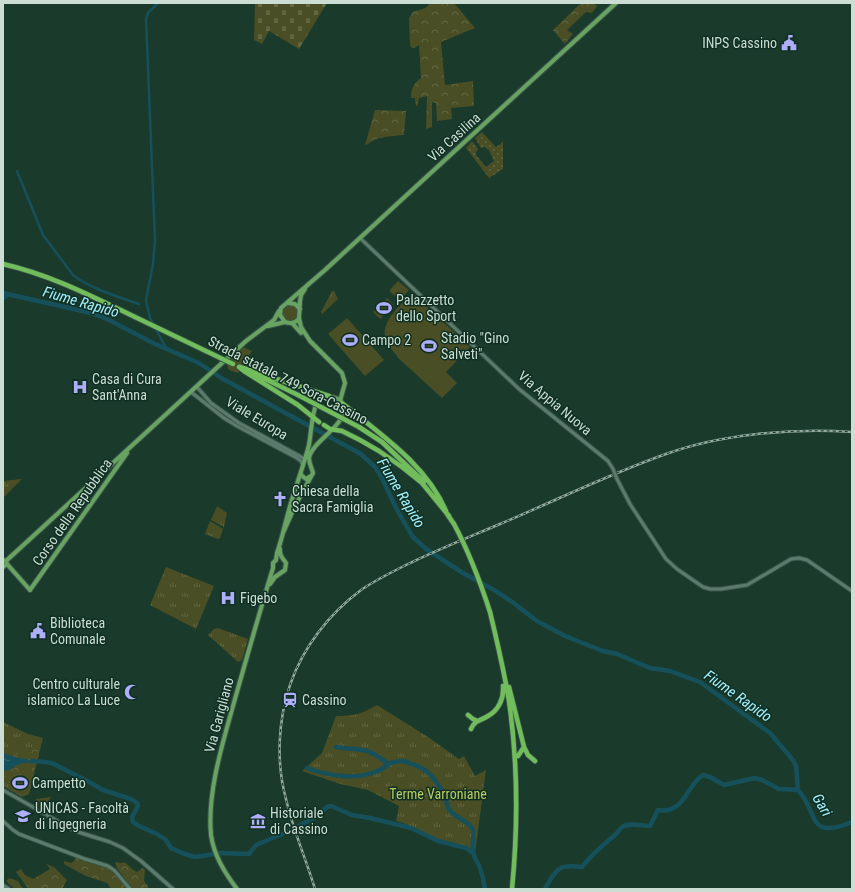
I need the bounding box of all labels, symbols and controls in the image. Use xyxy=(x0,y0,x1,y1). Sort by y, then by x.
public building icon: INPS Cassino xyxy=(780,34,798,52)
place label: INPS Cassino xyxy=(702,35,777,51)
street label: Via Casilina xyxy=(424,109,484,165)
water label: Fiume Rapido xyxy=(41,283,121,321)
place label: Palazzetto dello Sport xyxy=(396,292,456,324)
sports icon: Palazzetto dello Sport xyxy=(375,299,393,317)
place label: Stadio "Gino Salveti" xyxy=(441,330,509,362)
sports icon: Campo 2 xyxy=(341,331,359,349)
place label: Campo 2 xyxy=(362,332,411,348)
street label: Strada statale 749 Sora-Cassino xyxy=(206,333,370,427)
sports icon: Stadio "Gino Salveti" xyxy=(420,337,438,355)
street label: Via Appia Nuova xyxy=(515,368,595,438)
place label: Casa di Cura Sant'Anna xyxy=(92,371,162,403)
hospital icon: Casa di Cura Sant'Anna xyxy=(71,378,89,396)
street label: Viale Europa xyxy=(223,393,291,443)
street label: Corso della Repubblica xyxy=(29,455,115,569)
water label: Fiume Rapido xyxy=(373,455,429,531)
place label: Chiesa della Sacra Famiglia xyxy=(292,483,373,515)
church icon: Chiesa della Sacra Famiglia xyxy=(271,490,289,508)
hospital icon: Figebo xyxy=(219,589,237,607)
place label: Figebo xyxy=(240,590,277,606)
place label: Biblioteca Comunale xyxy=(50,615,106,647)
public building icon: Biblioteca Comunale xyxy=(29,622,47,640)
water label: Fiume Rapido xyxy=(701,666,775,726)
place label: Centro culturale islamico La Luce xyxy=(27,676,120,708)
street label: Via Garigliano xyxy=(201,676,237,754)
mosque icon: Centro culturale islamico La Luce xyxy=(123,683,141,701)
station icon: Cassino xyxy=(281,691,299,709)
place label: Cassino xyxy=(302,692,346,708)
sports icon: Campetto xyxy=(11,774,29,792)
place label: Campetto xyxy=(32,775,86,791)
park label: Terme Varroniane xyxy=(389,786,487,802)
water label: Gari xyxy=(808,790,836,820)
place label: UNICAS - Facoltà di Ingegneria xyxy=(35,800,129,832)
place label: Historiale di Cassino xyxy=(270,805,328,837)
school or university icon: UNICAS - Facoltà di Ingegneria xyxy=(14,807,32,825)
museum icon: Historiale di Cassino xyxy=(249,812,267,830)

